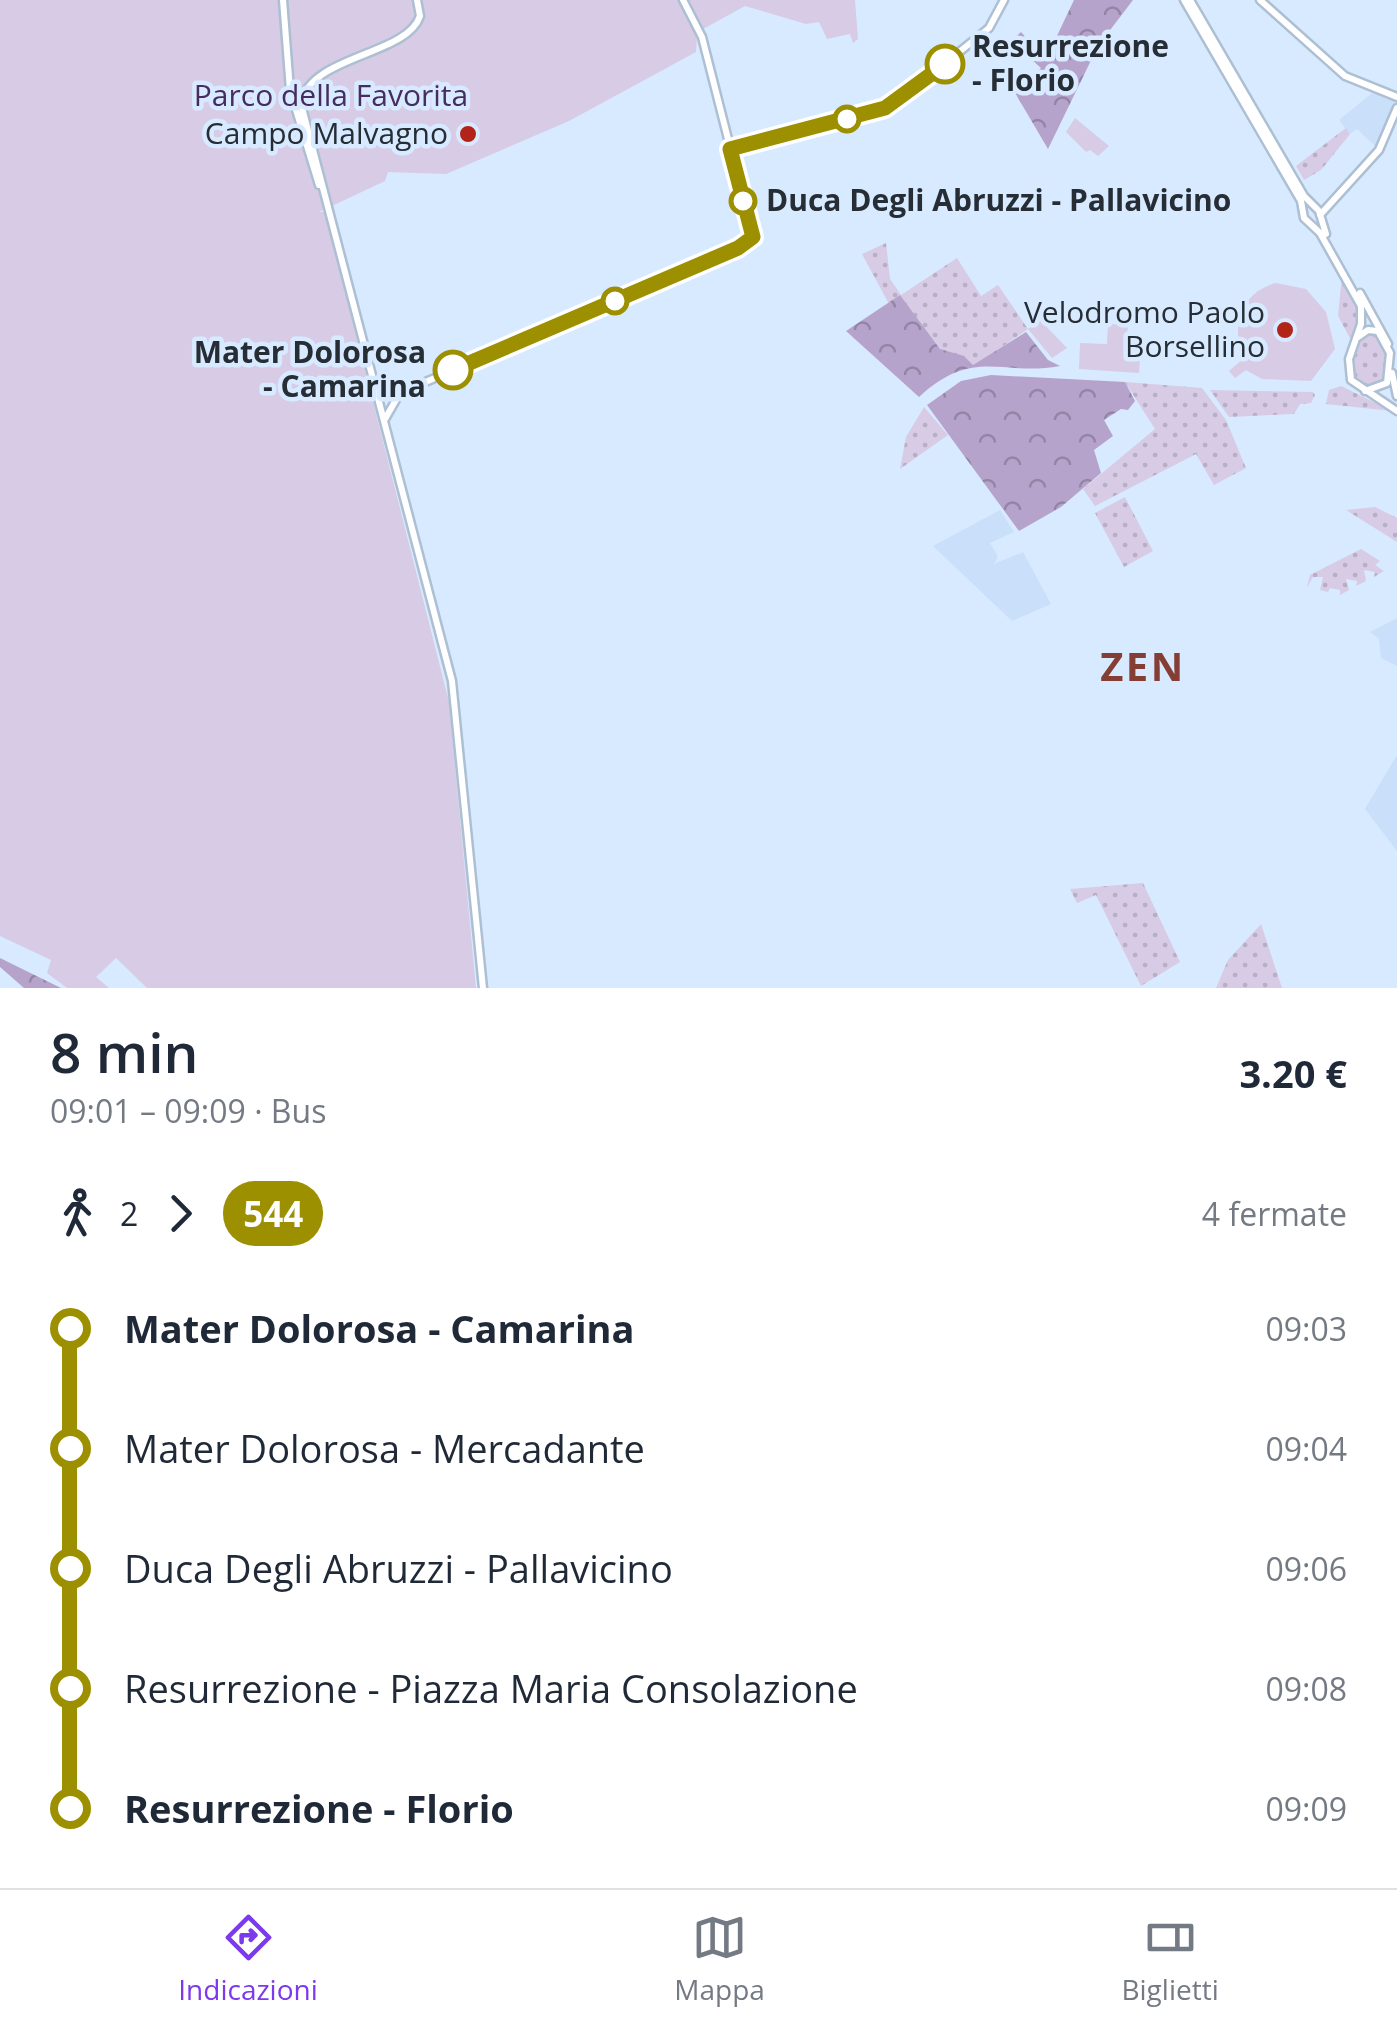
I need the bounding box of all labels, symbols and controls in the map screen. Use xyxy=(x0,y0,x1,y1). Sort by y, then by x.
place label: Resurrezione - Florio xyxy=(972,25,1169,100)
marker: Resurrezione - Florio xyxy=(926,45,964,83)
park label: Parco della Favorita xyxy=(194,74,468,115)
unlabelled marker xyxy=(834,106,860,132)
place label: Campo Malvagno xyxy=(205,112,448,153)
marker: Campo Malvagno xyxy=(457,123,479,145)
place label: Duca Degli Abruzzi - Pallavicino xyxy=(766,179,1231,220)
marker: Duca Degli Abruzzi - Pallavicino xyxy=(730,188,756,214)
unlabelled marker xyxy=(602,288,628,314)
place label: Velodromo Paolo Borsellino xyxy=(1024,291,1265,366)
marker: Velodromo Paolo Borsellino xyxy=(1274,319,1296,341)
place label: Mater Dolorosa - Camarina xyxy=(194,331,426,406)
marker: Mater Dolorosa - Camarina xyxy=(434,351,472,389)
district label: ZEN xyxy=(1100,638,1186,693)
text: 8 min xyxy=(50,1014,198,1089)
text: 3.20 € xyxy=(1239,1047,1347,1099)
text: 09:01 – 09:09 · Bus xyxy=(50,1089,326,1132)
icon: walk xyxy=(50,1186,105,1241)
icon: forward xyxy=(153,1186,208,1241)
text: 544 xyxy=(243,1190,303,1237)
text: 2 xyxy=(120,1192,138,1235)
text: 4 fermate xyxy=(1202,1192,1347,1235)
text: Mater Dolorosa - Camarina xyxy=(124,1302,634,1354)
text: 09:03 xyxy=(1265,1307,1347,1350)
text: Mater Dolorosa - Mercadante xyxy=(124,1422,645,1474)
text: 09:04 xyxy=(1265,1427,1347,1470)
text: Duca Degli Abruzzi - Pallavicino xyxy=(124,1542,673,1594)
text: 09:06 xyxy=(1265,1547,1347,1590)
text: Resurrezione - Piazza Maria Consolazione xyxy=(124,1662,858,1714)
text: 09:08 xyxy=(1265,1667,1347,1710)
text: Resurrezione - Florio xyxy=(124,1782,514,1834)
text: 09:09 xyxy=(1265,1787,1347,1830)
tab: Indicazioni xyxy=(178,1910,318,2008)
tab: Mappa xyxy=(674,1910,765,2008)
tab: Biglietti xyxy=(1121,1910,1219,2008)

